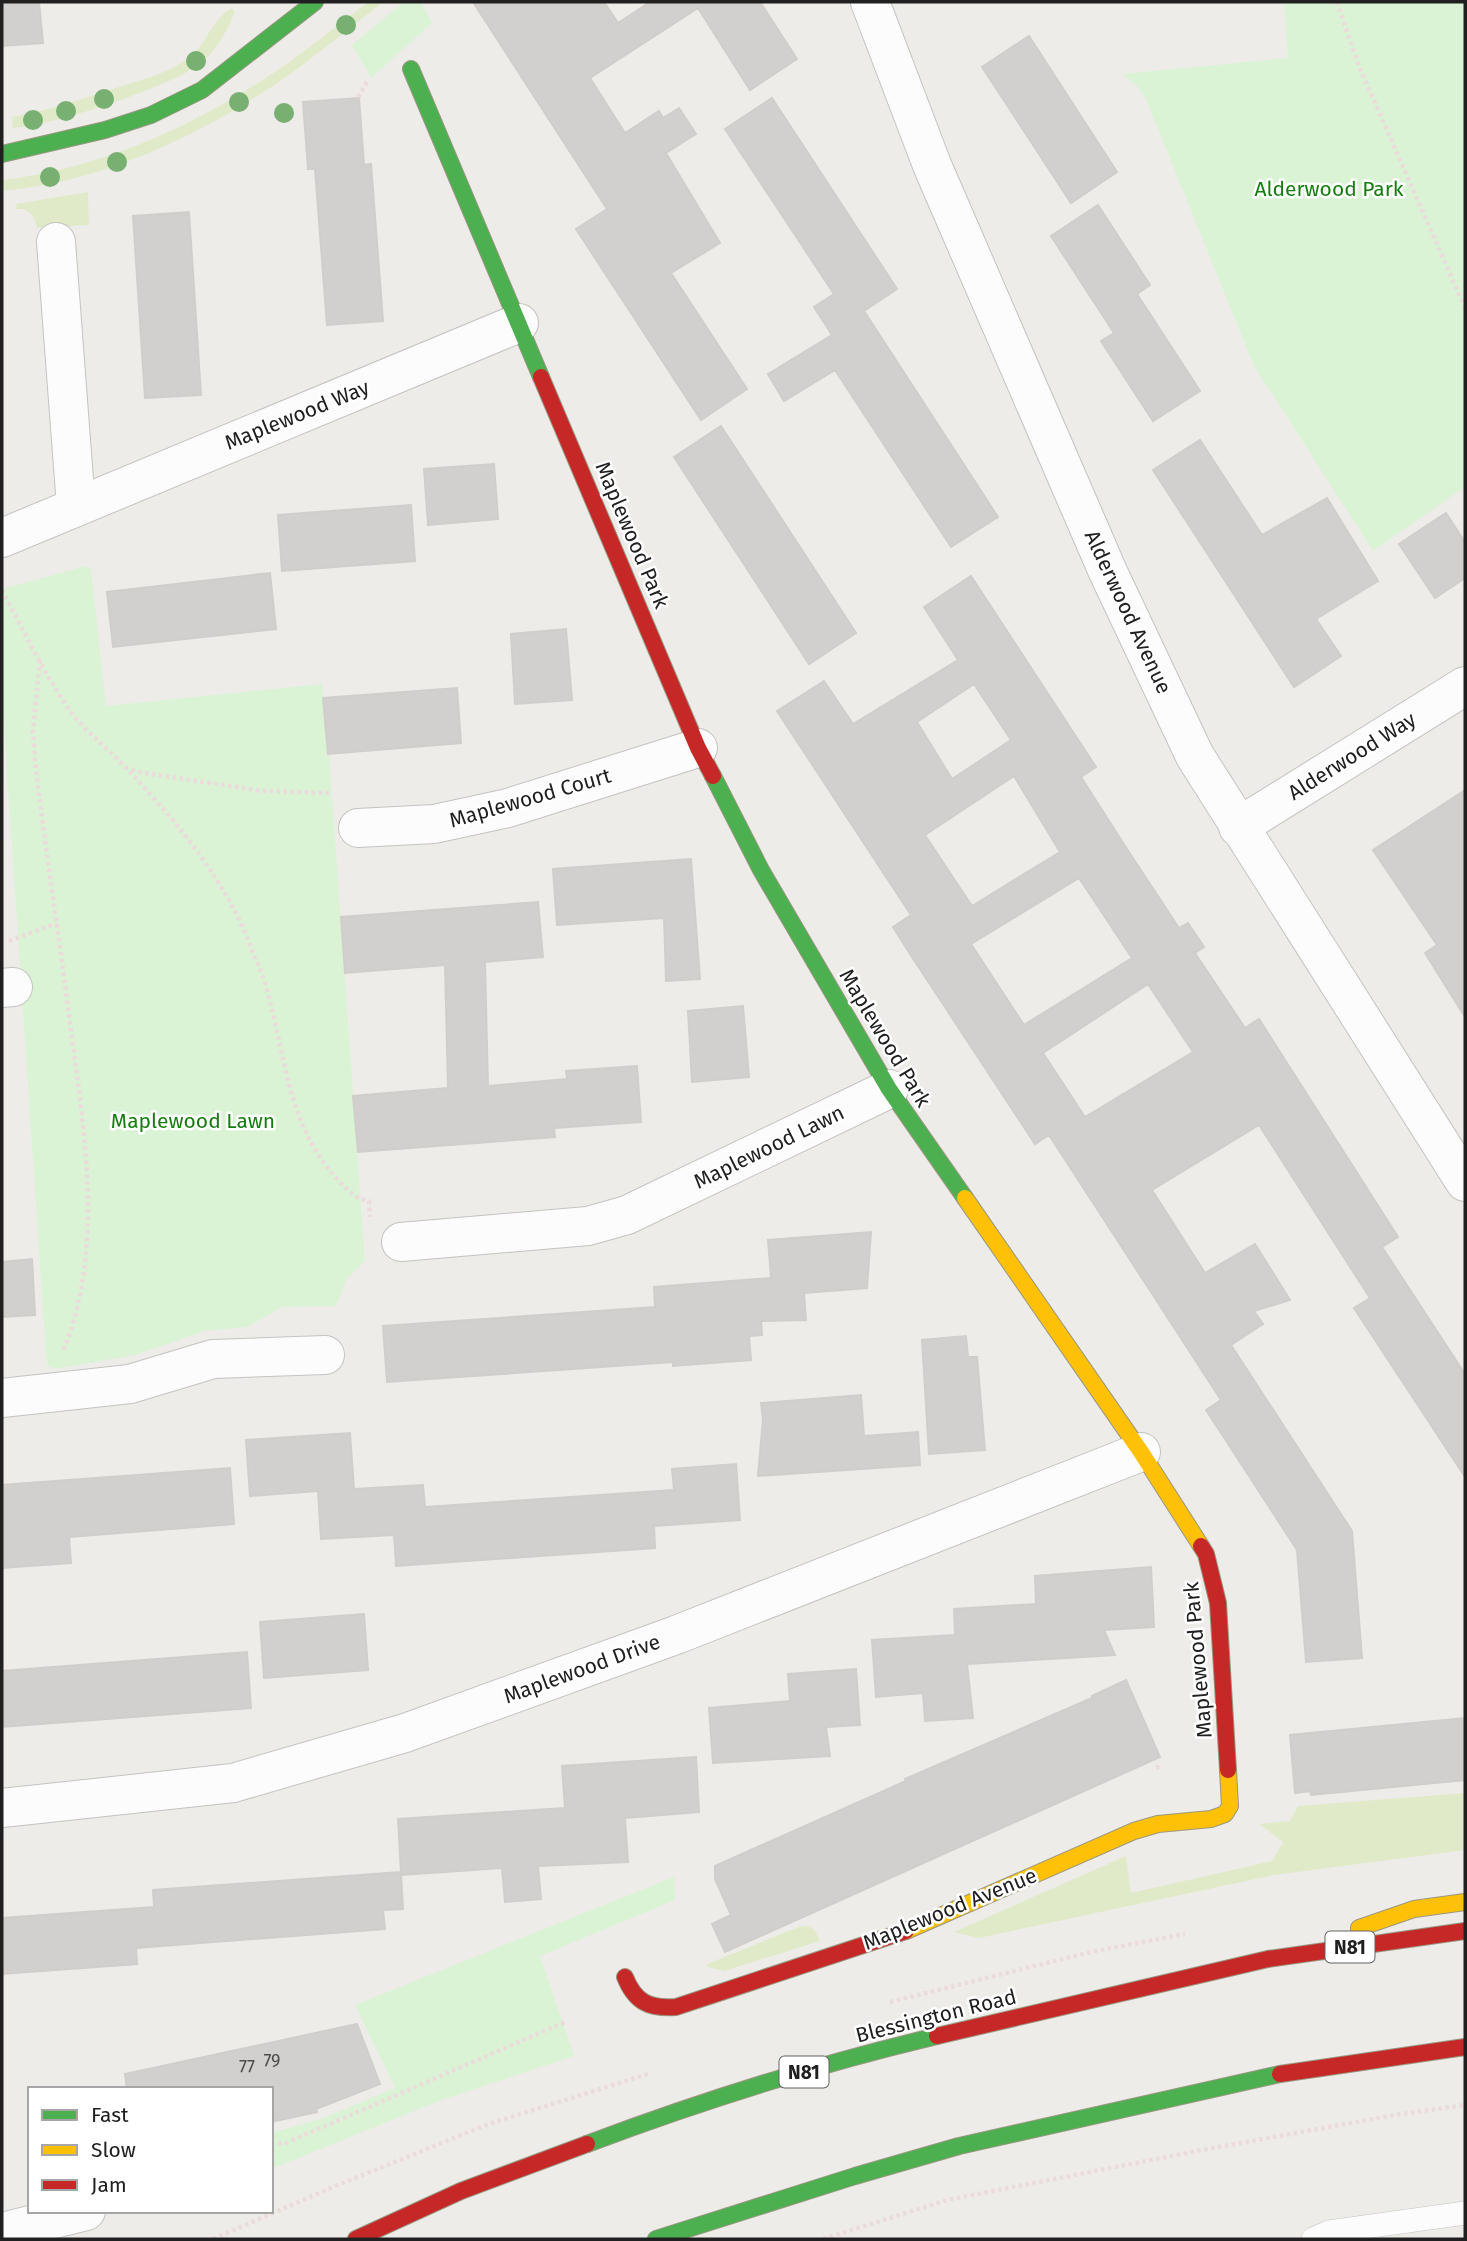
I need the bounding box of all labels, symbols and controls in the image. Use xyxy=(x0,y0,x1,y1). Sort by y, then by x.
park label: Alderwood Park xyxy=(1254,176,1404,202)
street label: Maplewood Way xyxy=(221,374,374,456)
street label: Maplewood Park xyxy=(589,458,675,612)
street label: Alderwood Avenue xyxy=(1079,526,1177,698)
street label: Alderwood Way xyxy=(1283,706,1421,806)
street label: Maplewood Court xyxy=(446,762,614,834)
street label: Maplewood Park xyxy=(833,964,937,1112)
street label: Maplewood Lawn xyxy=(689,1099,849,1195)
park label: Maplewood Lawn xyxy=(111,1108,275,1134)
street label: Maplewood Park xyxy=(1178,1581,1218,1739)
street label: Maplewood Drive xyxy=(500,1629,664,1709)
street label: Maplewood Avenue xyxy=(859,1862,1041,1956)
road number: N81 xyxy=(1326,1932,1374,1963)
street label: Blessington Road xyxy=(853,1983,1019,2049)
house number: 79 xyxy=(263,2050,281,2072)
house number: 77 xyxy=(239,2056,255,2078)
road number: N81 xyxy=(780,2056,828,2088)
legend xyxy=(28,2087,273,2213)
text: Fast xyxy=(91,2102,129,2128)
text: Slow xyxy=(91,2137,136,2163)
text: Jam xyxy=(91,2172,127,2198)

